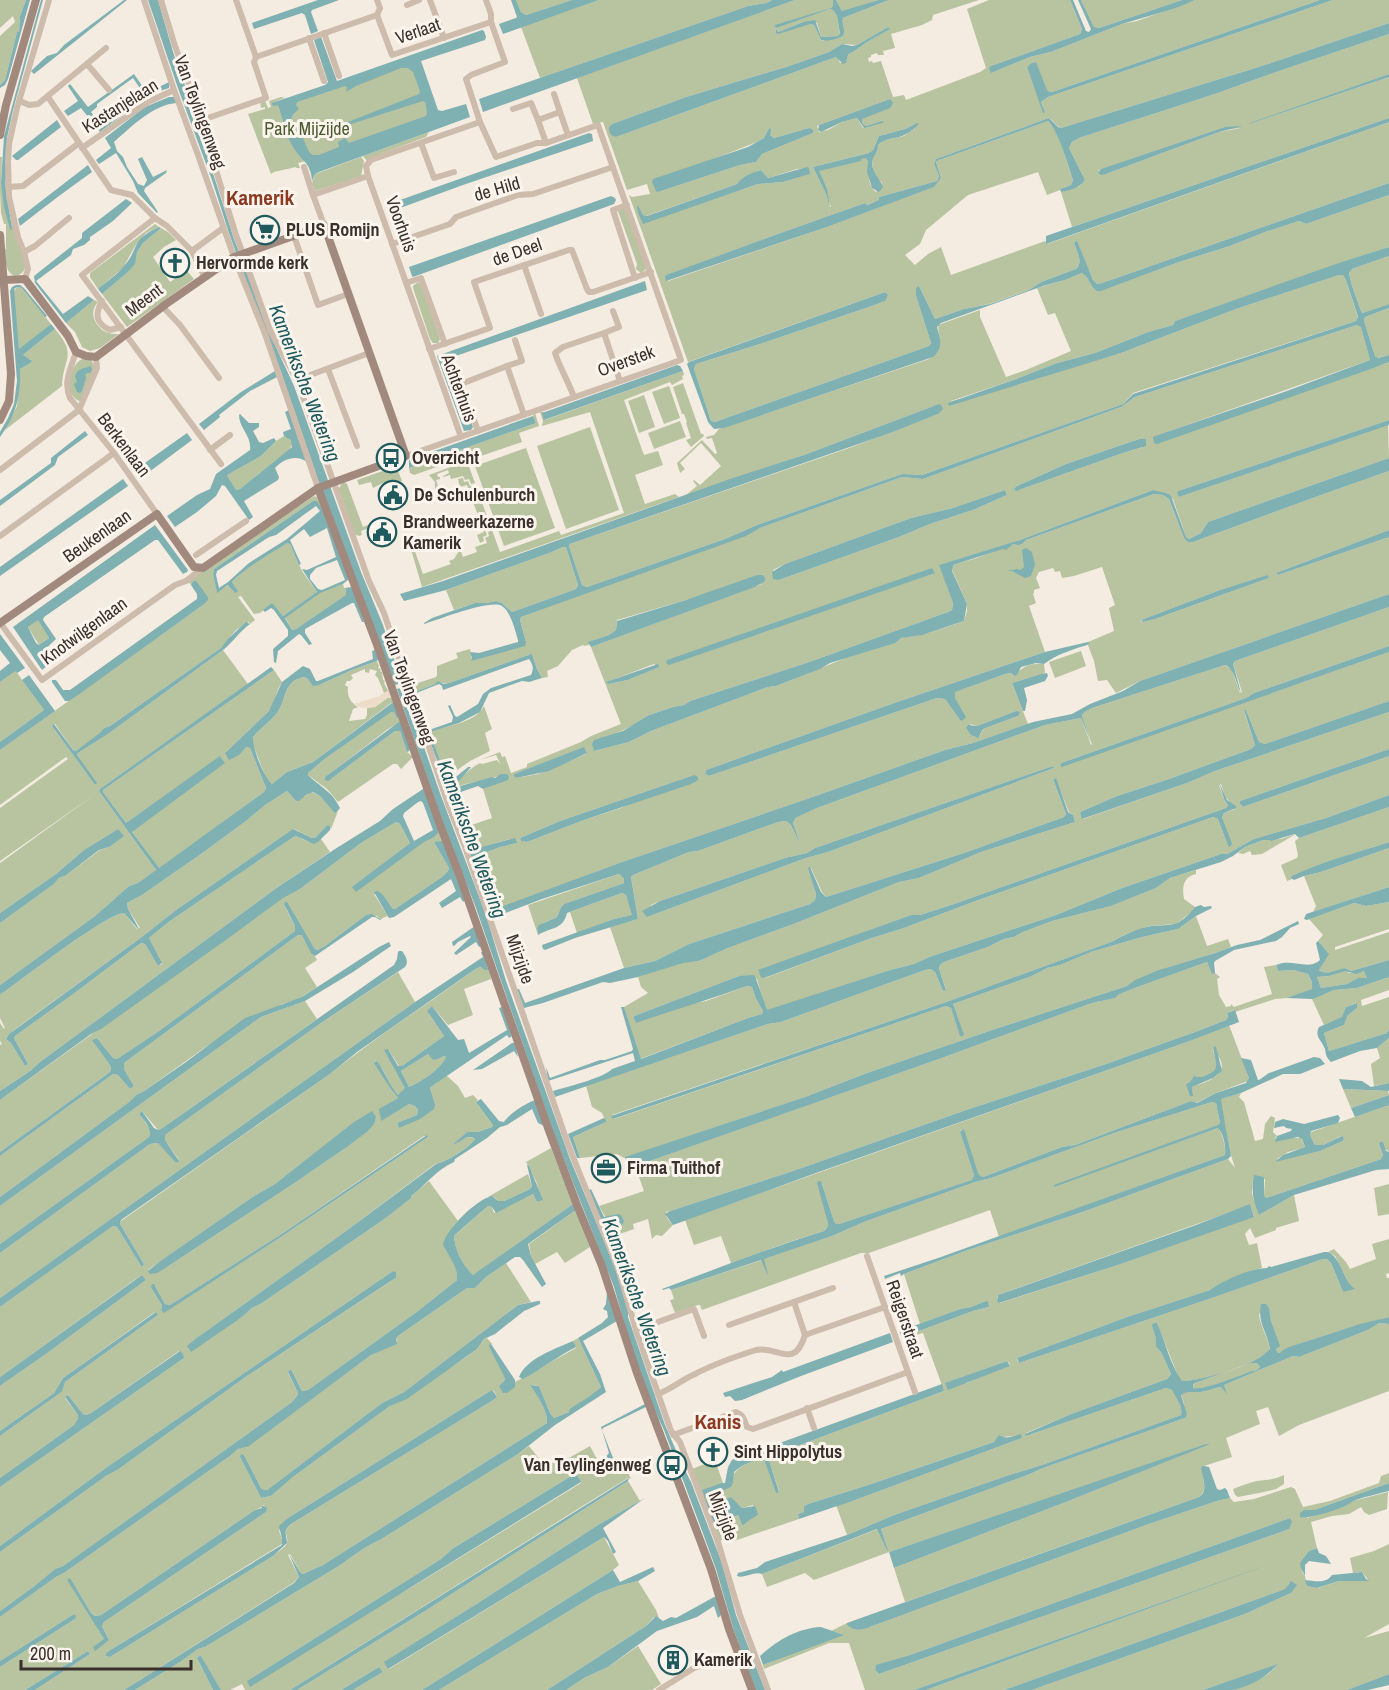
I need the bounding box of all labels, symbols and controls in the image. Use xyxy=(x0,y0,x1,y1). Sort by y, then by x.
street label: Verlaat xyxy=(392,11,444,50)
street label: Van Teylingenweg xyxy=(168,52,233,173)
street label: Kastanjelaan xyxy=(77,72,163,139)
park label: Park Mijzijde xyxy=(264,116,350,141)
street label: de Hild xyxy=(471,170,523,207)
district label: Kamerik xyxy=(226,183,294,212)
street label: Voorhuis xyxy=(380,192,423,255)
supermarket icon: PLUS Romijn xyxy=(249,214,281,246)
place label: PLUS Romijn xyxy=(286,217,380,242)
street label: de Deel xyxy=(489,231,545,272)
church icon: Hervormde kerk xyxy=(159,247,191,279)
place label: Hervormde kerk xyxy=(196,250,309,275)
street label: Meent xyxy=(120,277,168,322)
water label: Kameriksche Wetering xyxy=(263,300,348,465)
street label: Overstek xyxy=(594,338,658,382)
street label: Achterhuis xyxy=(435,349,483,425)
street label: Berkenlaan xyxy=(92,407,157,482)
bus stop icon: Overzicht xyxy=(375,442,407,474)
place label: Overzicht xyxy=(412,445,479,470)
public building icon: De Schulenburch xyxy=(377,479,409,511)
place label: De Schulenburch xyxy=(414,482,535,507)
street label: Beukenlaan xyxy=(58,503,136,568)
place label: Brandweerkazerne Kamerik xyxy=(403,509,534,555)
public building icon: Brandweerkazerne Kamerik xyxy=(366,516,398,548)
street label: Knotwilgenlaan xyxy=(36,591,132,670)
street label: Van Teylingenweg xyxy=(377,627,442,748)
water label: Kameriksche Wetering xyxy=(431,756,514,922)
street label: Mijzijde xyxy=(500,931,541,987)
office icon: Firma Tuithof xyxy=(590,1152,622,1184)
place label: Firma Tuithof xyxy=(627,1155,720,1180)
water label: Kameriksche Wetering xyxy=(596,1214,679,1380)
street label: Reigerstraat xyxy=(880,1276,931,1361)
district label: Kanis xyxy=(695,1407,741,1436)
church icon: Sint Hippolytus xyxy=(697,1436,729,1468)
place label: Sint Hippolytus xyxy=(734,1439,842,1464)
bus stop icon: Van Teylingenweg xyxy=(656,1449,688,1481)
place label: Van Teylingenweg xyxy=(524,1452,651,1477)
street label: Mijzijde xyxy=(703,1488,744,1544)
scale bar xyxy=(21,1633,190,1671)
text: 200 m xyxy=(30,1641,71,1666)
building icon: Kamerik xyxy=(657,1644,689,1676)
place label: Kamerik xyxy=(694,1647,753,1672)

